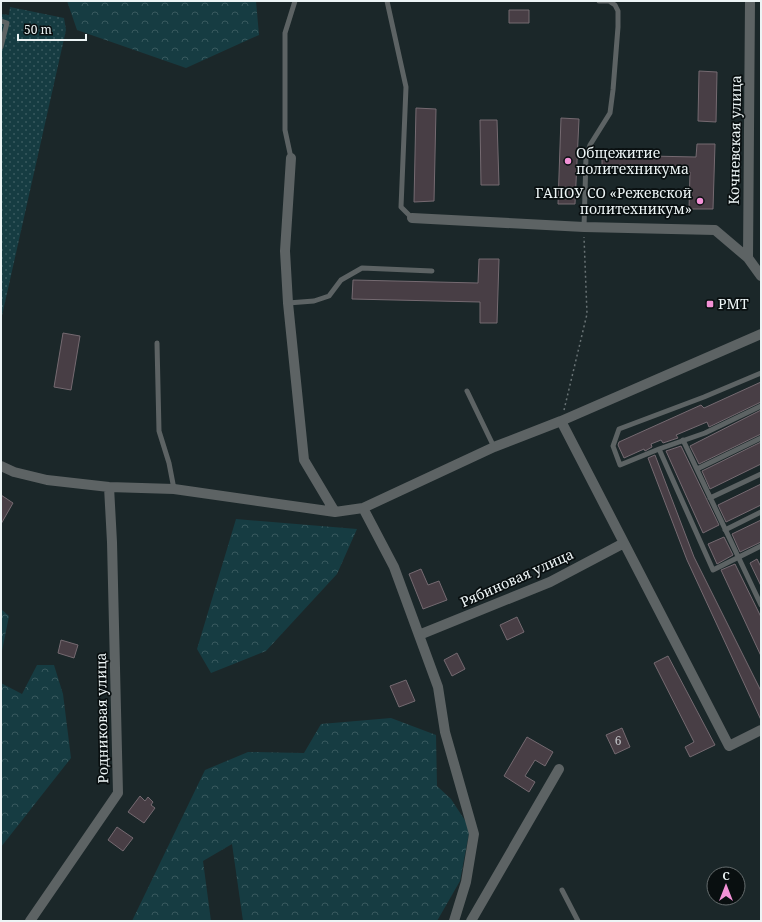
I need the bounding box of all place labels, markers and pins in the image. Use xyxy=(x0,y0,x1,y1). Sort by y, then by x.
place label: Общежитие политехникума xyxy=(576,143,689,178)
marker: Общежитие политехникума xyxy=(563,156,573,166)
place label: ГАПОУ СО «Режевской политехникум» xyxy=(535,183,692,218)
marker: ГАПОУ СО «Режевской политехникум» xyxy=(695,196,705,206)
place label: РМТ xyxy=(718,294,749,313)
marker: РМТ xyxy=(705,299,715,309)

